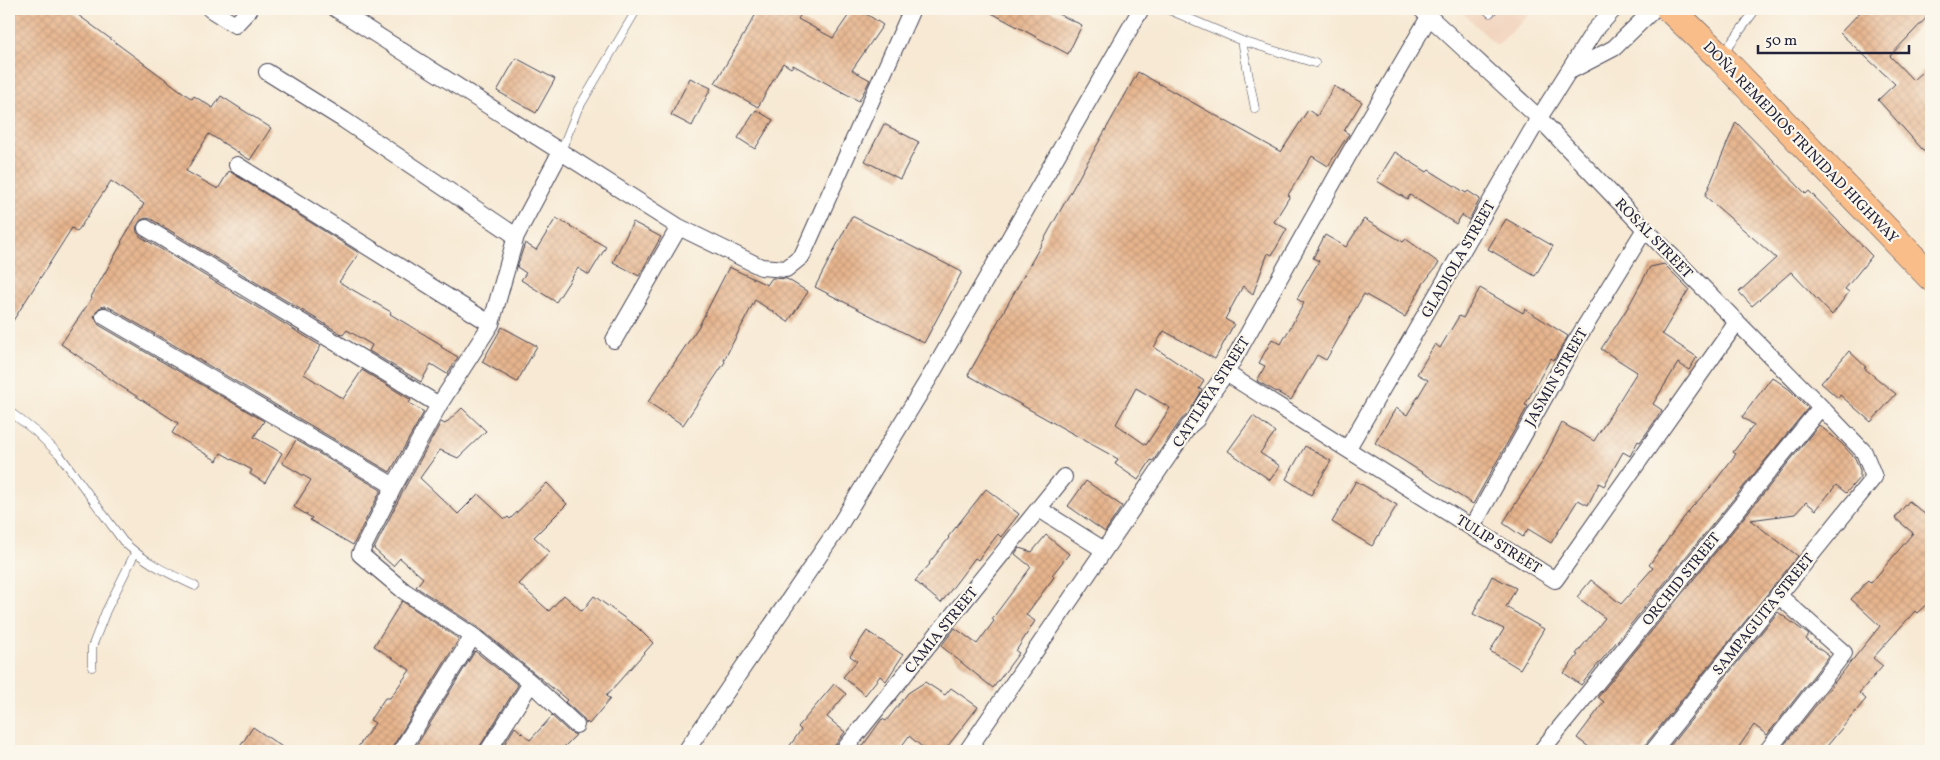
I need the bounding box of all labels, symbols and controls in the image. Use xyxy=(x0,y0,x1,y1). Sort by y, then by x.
scale bar xyxy=(1758,22,1909,54)
text: 50 m xyxy=(1765,31,1797,52)
street label: DOÑA REMEDIOS TRINIDAD HIGHWAY xyxy=(1697,37,1903,249)
street label: ROSAL STREET xyxy=(1609,194,1697,284)
street label: GLADIOLA STREET xyxy=(1417,197,1501,322)
street label: JASMIN STREET xyxy=(1521,325,1594,431)
street label: CATTLEYA STREET xyxy=(1169,333,1256,452)
street label: TULIP STREET xyxy=(1451,511,1545,580)
street label: ORCHID STREET xyxy=(1638,529,1726,631)
street label: SAMPAGUITA STREET xyxy=(1708,549,1820,680)
street label: CAMIA STREET xyxy=(901,583,984,679)

